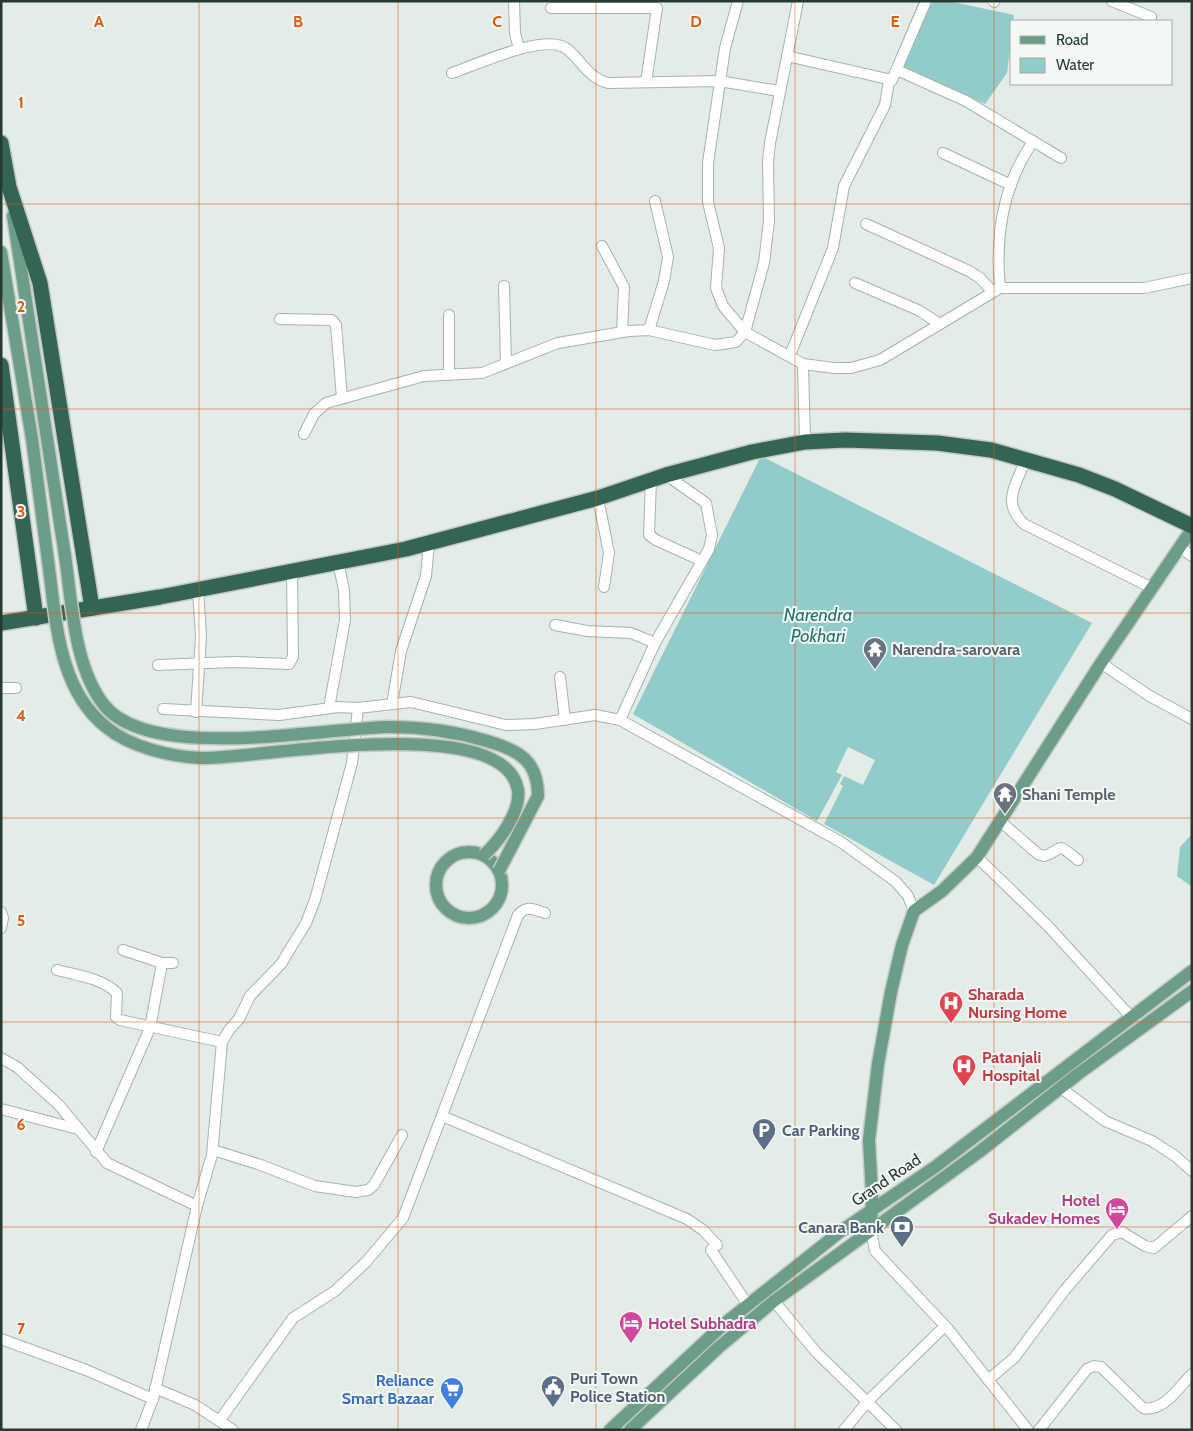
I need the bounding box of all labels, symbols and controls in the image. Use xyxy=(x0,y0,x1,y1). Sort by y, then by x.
text: A xyxy=(94,12,104,31)
text: B xyxy=(293,12,303,31)
text: C xyxy=(492,12,502,31)
text: D xyxy=(690,12,702,31)
text: E xyxy=(890,12,900,31)
legend xyxy=(1010,20,1173,85)
text: Road xyxy=(1056,31,1089,49)
text: Water xyxy=(1056,56,1094,74)
text: 1 xyxy=(18,93,24,112)
text: 2 xyxy=(17,297,25,316)
text: 3 xyxy=(17,502,25,521)
water label: Narendra Pokhari xyxy=(784,604,852,647)
temple icon: Narendra-sarovara xyxy=(862,636,888,670)
place label: Narendra-sarovara xyxy=(892,640,1020,659)
text: 4 xyxy=(16,706,26,725)
temple icon: Shani Temple xyxy=(992,781,1018,815)
place label: Shani Temple xyxy=(1022,785,1116,804)
text: 5 xyxy=(17,911,25,930)
place label: Sharada Nursing Home xyxy=(968,985,1067,1022)
hospital icon: Sharada Nursing Home xyxy=(938,990,964,1024)
place label: Patanjali Hospital xyxy=(982,1048,1041,1085)
hospital icon: Patanjali Hospital xyxy=(951,1053,977,1087)
text: 6 xyxy=(17,1115,26,1134)
parking icon: Car Parking xyxy=(751,1117,777,1151)
place label: Car Parking xyxy=(782,1121,860,1140)
street label: Grand Road xyxy=(848,1150,924,1210)
place label: Hotel Sukadev Homes xyxy=(988,1191,1100,1228)
hotel icon: Hotel Sukadev Homes xyxy=(1104,1196,1130,1230)
bank icon: Canara Bank xyxy=(889,1214,915,1248)
place label: Canara Bank xyxy=(798,1218,884,1237)
hotel icon: Hotel Subhadra xyxy=(618,1310,644,1344)
place label: Hotel Subhadra xyxy=(648,1314,756,1333)
text: 7 xyxy=(17,1319,26,1338)
place label: Puri Town Police Station xyxy=(570,1369,665,1406)
place label: Reliance Smart Bazaar xyxy=(342,1371,435,1408)
public building icon: Puri Town Police Station xyxy=(540,1374,566,1408)
supermarket icon: Reliance Smart Bazaar xyxy=(439,1376,465,1410)

